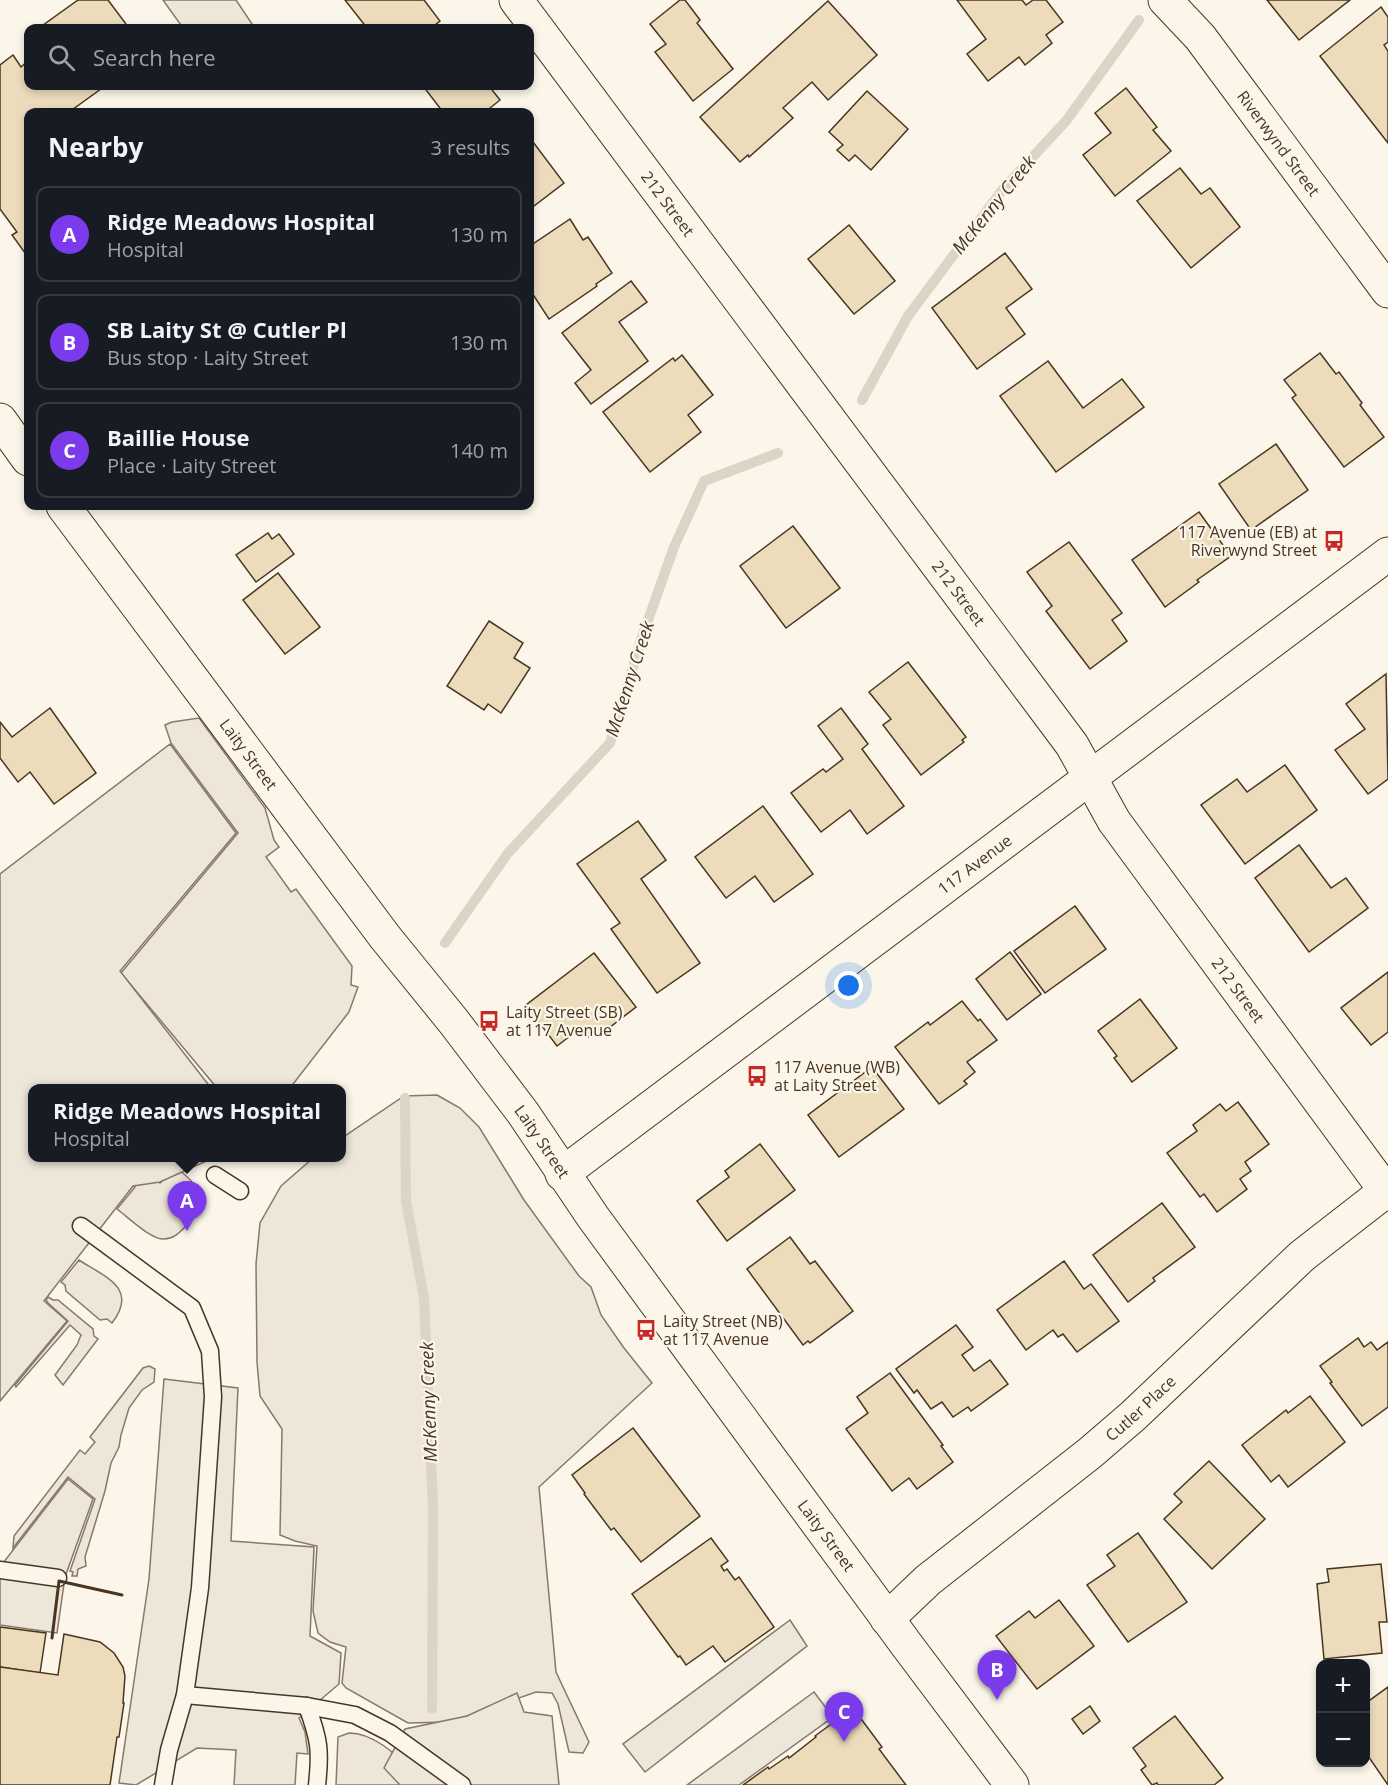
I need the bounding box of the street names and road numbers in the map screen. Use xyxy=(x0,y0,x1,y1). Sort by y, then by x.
street label: Riverwynd Street xyxy=(1232,86,1325,201)
street label: 212 Street xyxy=(636,166,700,241)
street label: 212 Street xyxy=(927,556,990,630)
street label: Laity Street xyxy=(215,714,283,795)
street label: 117 Avenue xyxy=(933,829,1016,899)
street label: 212 Street xyxy=(1207,953,1270,1027)
street label: Laity Street xyxy=(510,1100,575,1183)
street label: Cutler Place xyxy=(1100,1370,1181,1446)
street label: Laity Street xyxy=(793,1495,860,1576)

